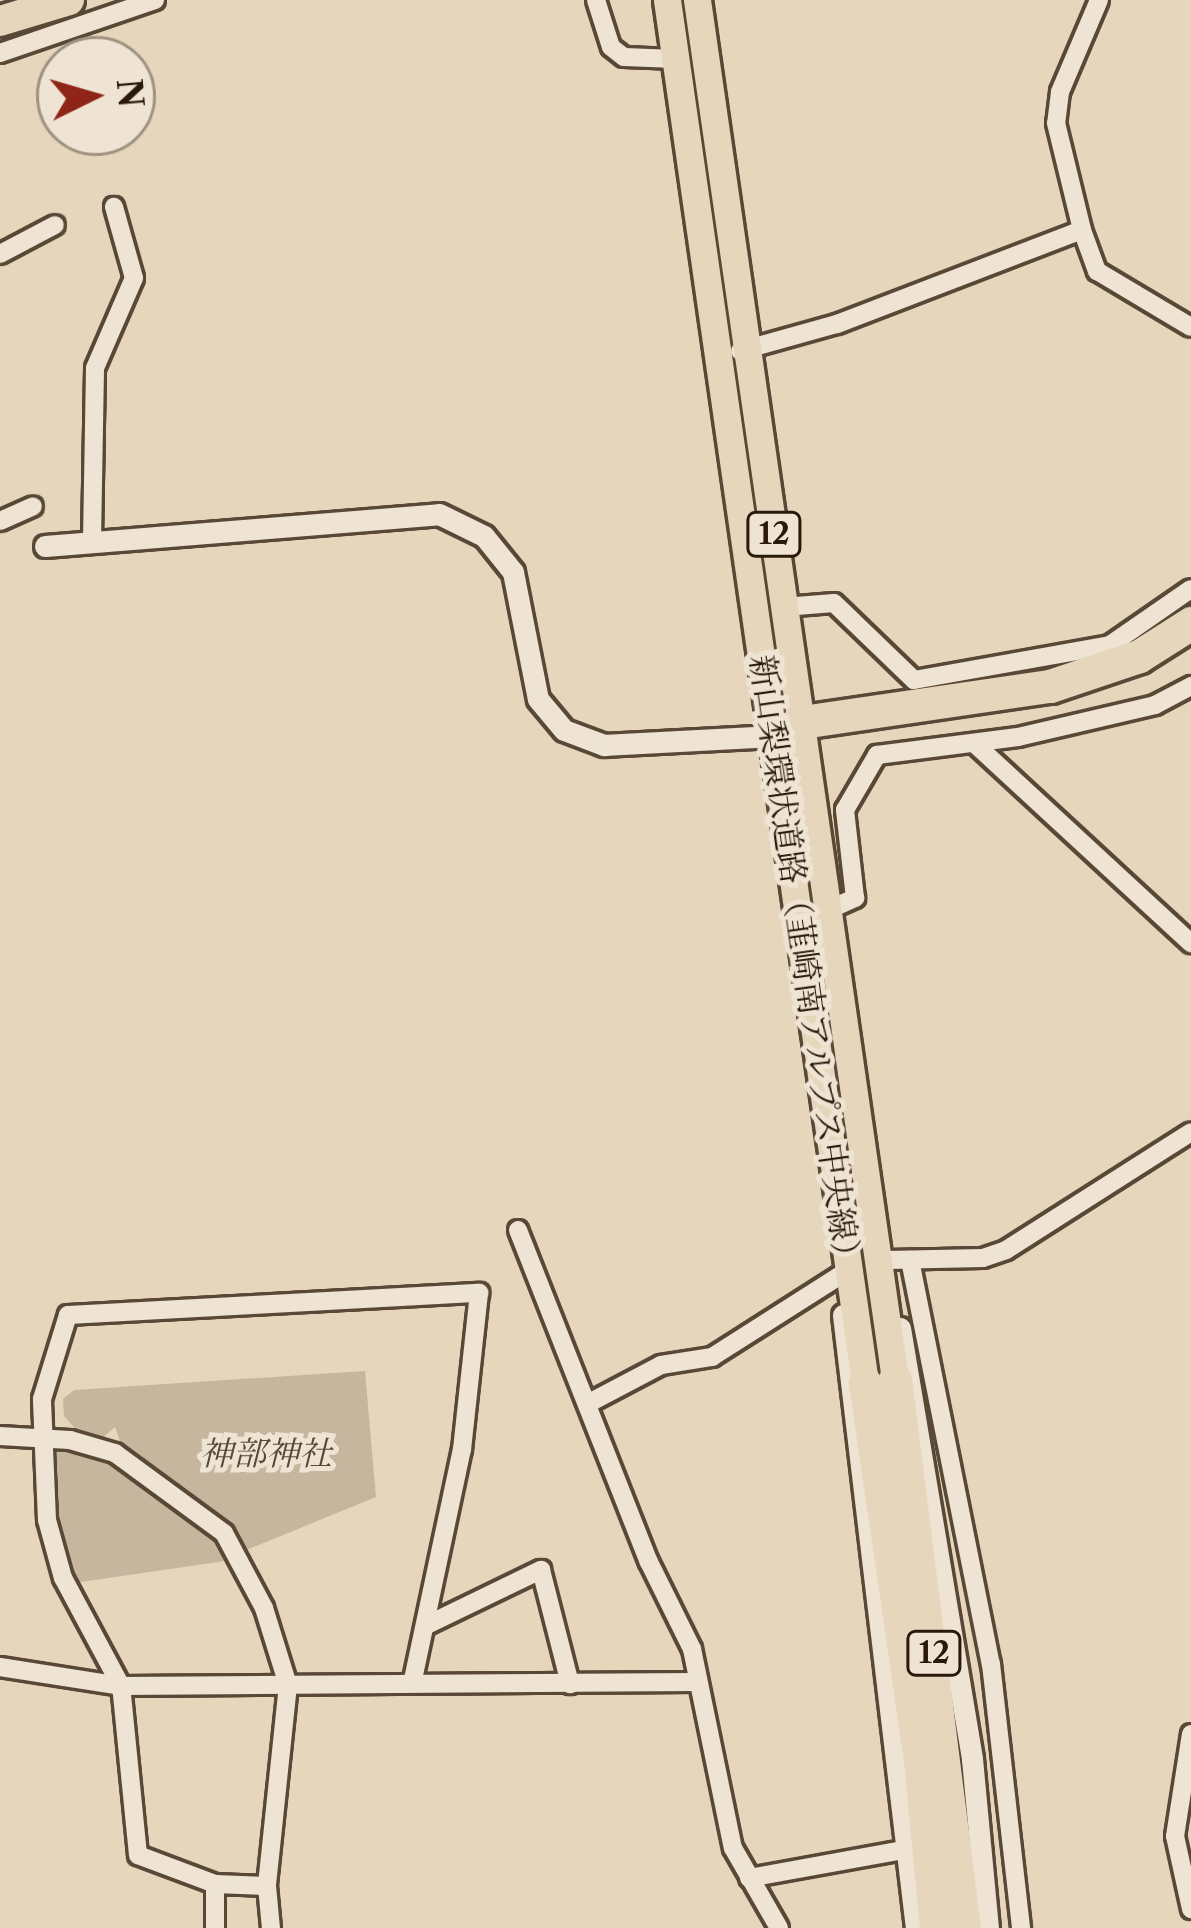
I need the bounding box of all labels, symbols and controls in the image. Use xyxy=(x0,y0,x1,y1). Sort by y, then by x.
north arrow xyxy=(36,36,156,156)
text: N xyxy=(108,77,151,109)
road number: 12 xyxy=(744,510,804,558)
street label: 新山梨環状道路（韮崎南アルプス中央線） xyxy=(742,651,868,1277)
park label: 神部神社 xyxy=(200,1434,332,1474)
road number: 12 xyxy=(904,1629,964,1677)

